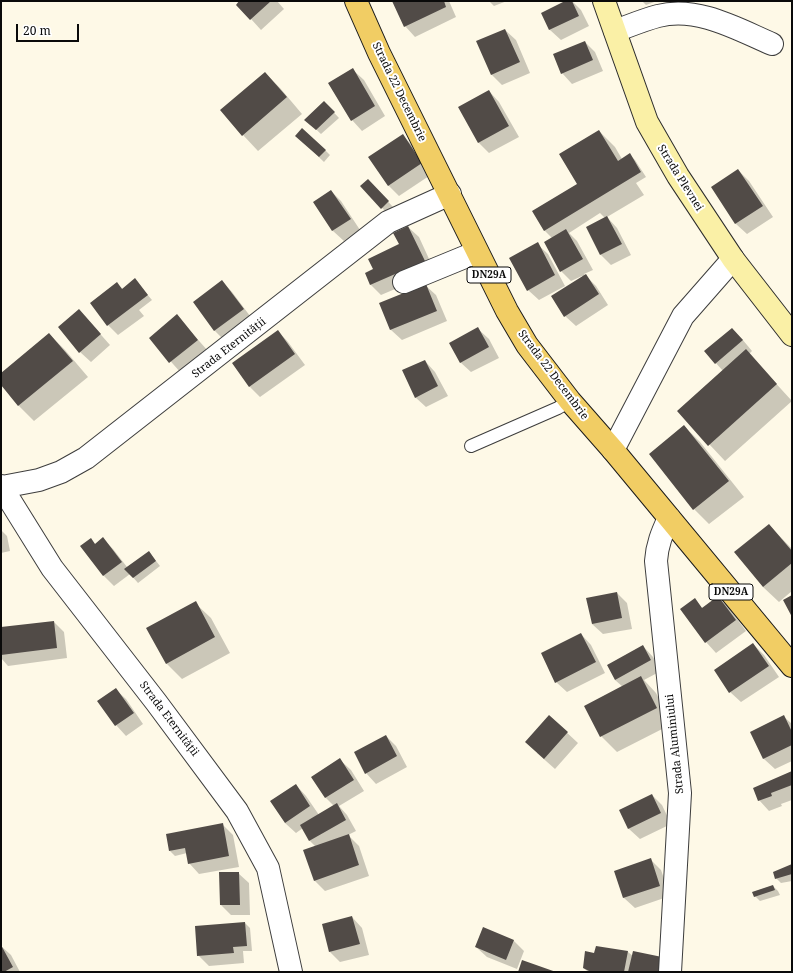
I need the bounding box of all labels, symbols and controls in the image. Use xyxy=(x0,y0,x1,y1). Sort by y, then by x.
scale bar xyxy=(18,16,81,42)
text: 20 m xyxy=(23,22,51,39)
street label: Strada 22 Decembrie xyxy=(369,40,429,144)
street label: Strada Plevnei xyxy=(654,142,706,214)
road number: DN29A xyxy=(467,267,511,283)
street label: Strada Eternității xyxy=(189,315,269,381)
street label: Strada 22 Decembrie xyxy=(515,328,591,422)
road number: DN29A xyxy=(709,584,753,600)
street label: Strada Eternității xyxy=(137,679,201,759)
street label: Strada Aluminiului xyxy=(663,693,687,795)

